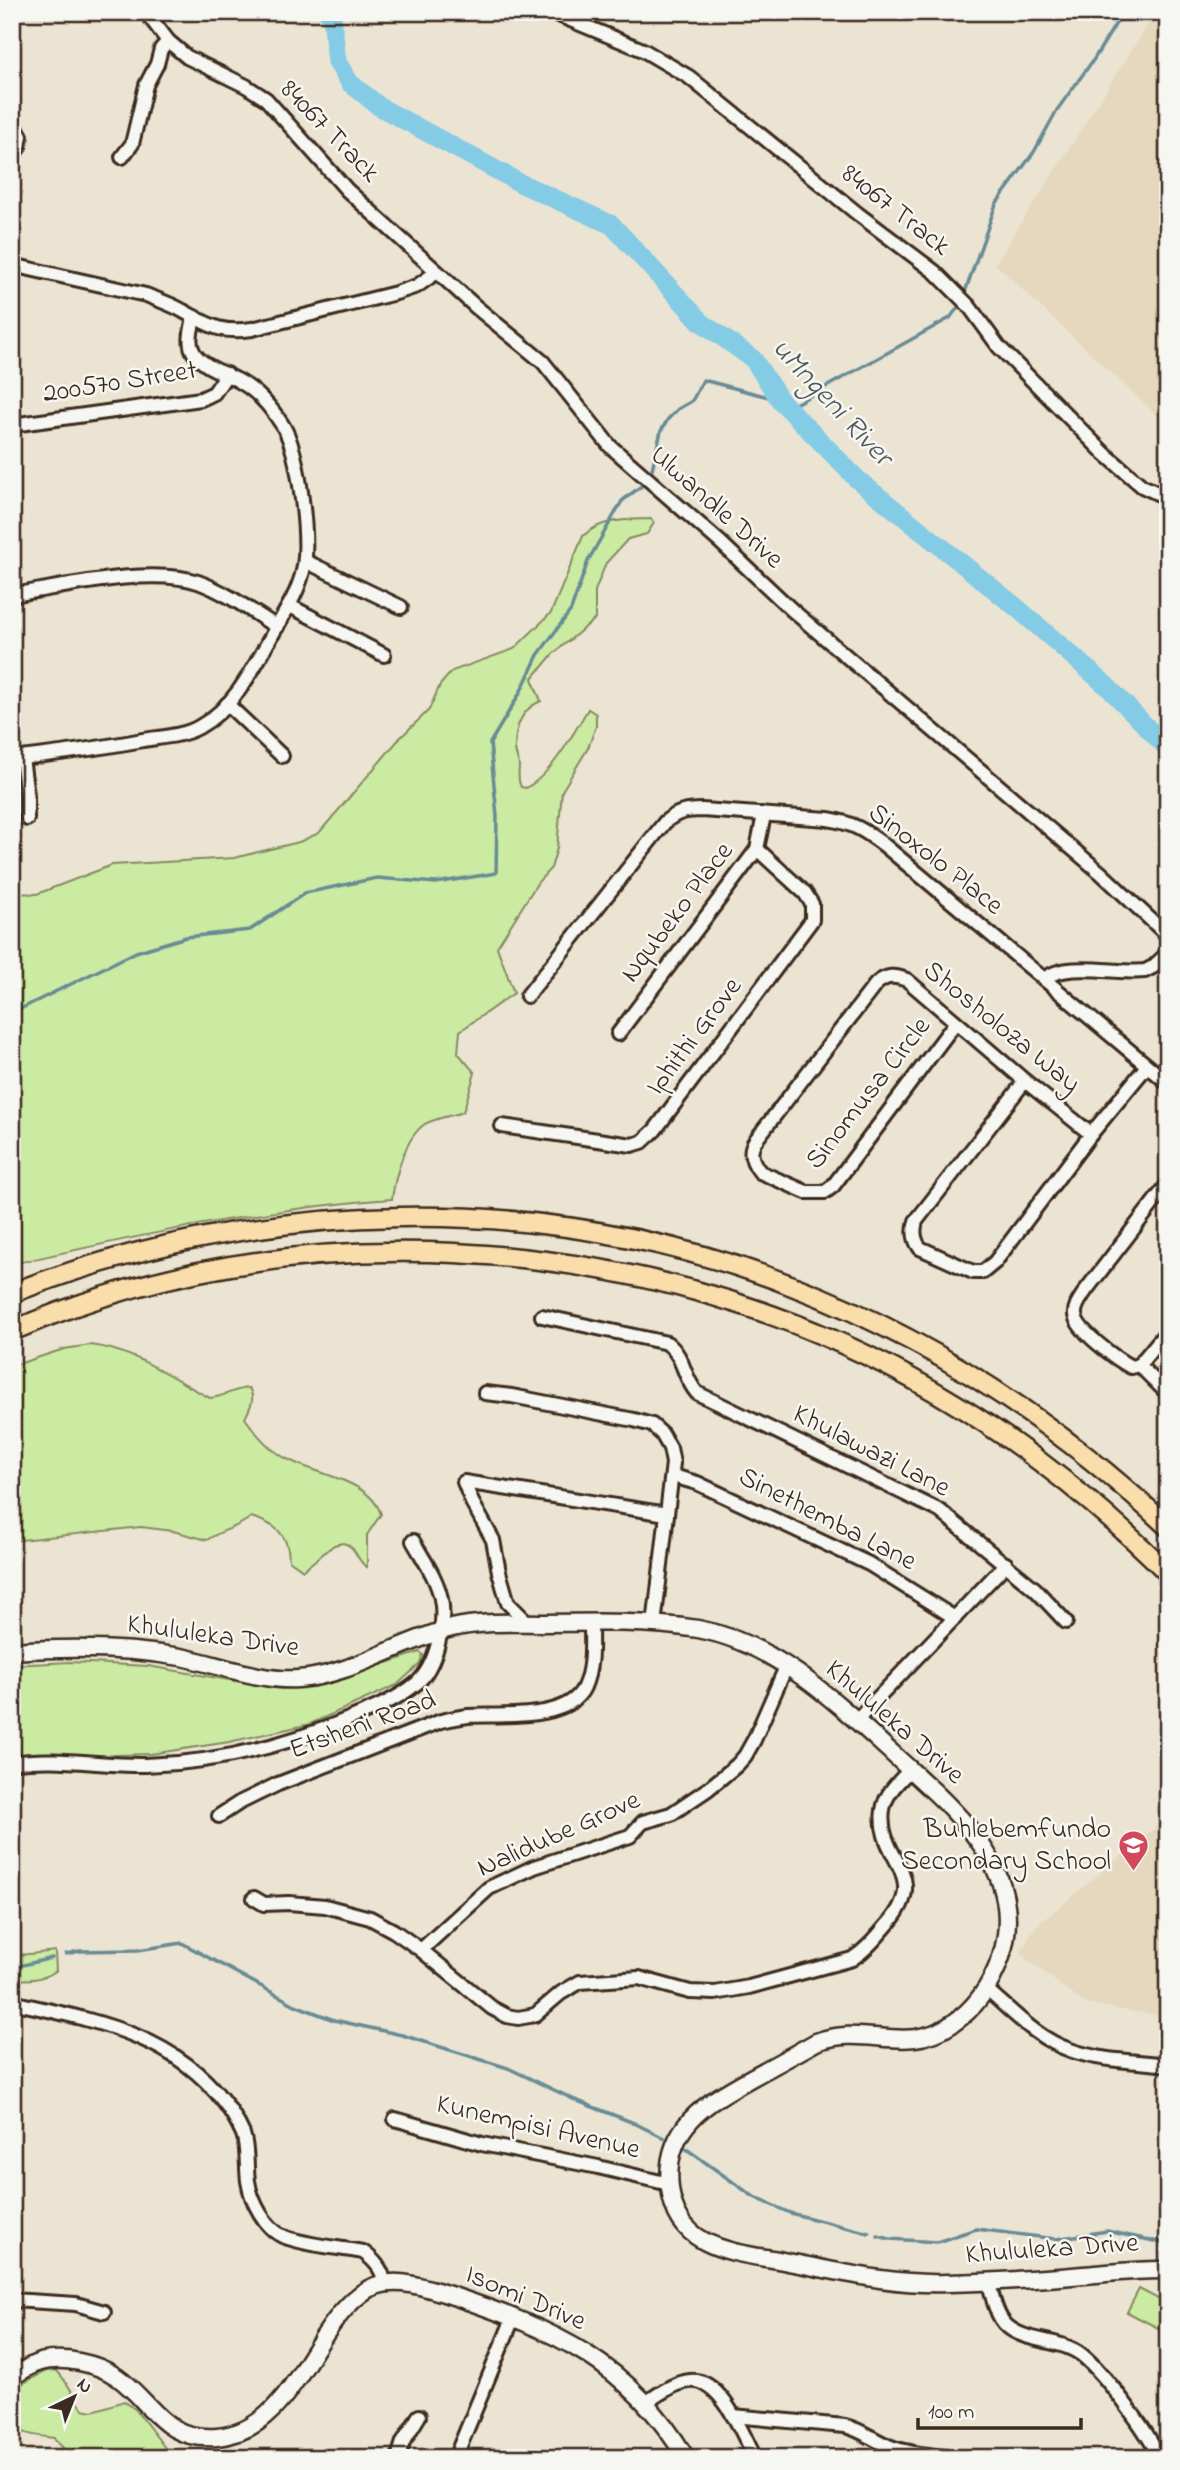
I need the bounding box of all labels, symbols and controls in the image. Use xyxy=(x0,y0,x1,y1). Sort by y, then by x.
street label: 84067 Track xyxy=(269,71,389,193)
street label: 84067 Track xyxy=(831,155,959,267)
water label: uMngeni River xyxy=(760,329,905,480)
street label: 200570 Street xyxy=(40,351,200,415)
street label: Ulwandle Drive xyxy=(640,437,793,580)
street label: Sinoxolo Place xyxy=(858,794,1012,926)
street label: Nqubeko Place xyxy=(611,834,745,992)
street label: Shosholoza Way xyxy=(913,951,1089,1105)
street label: Iphithi Grove xyxy=(637,969,753,1105)
street label: Sinomusa Circle xyxy=(796,1008,942,1179)
street label: Khulawazi Lane xyxy=(785,1395,957,1509)
street label: Sinethemba Lane xyxy=(731,1457,924,1583)
street label: Khululeka Drive xyxy=(124,1605,302,1669)
street label: Khululeka Drive xyxy=(815,1651,973,1796)
street label: Etsheni Road xyxy=(284,1680,442,1771)
street label: Nalidube Grove xyxy=(471,1781,648,1889)
place label: Buhlebemfundo Secondary School xyxy=(901,1810,1111,1883)
school or university icon: Buhlebemfundo Secondary School xyxy=(1117,1829,1151,1873)
street label: Kunempisi Avenue xyxy=(432,2085,644,2171)
street label: Khululeka Drive xyxy=(964,2223,1140,2277)
street label: Isomi Drive xyxy=(458,2255,592,2343)
north arrow xyxy=(38,2362,108,2432)
text: N xyxy=(70,2372,98,2401)
scale bar xyxy=(918,2386,1080,2430)
text: 100 m xyxy=(928,2398,974,2428)

